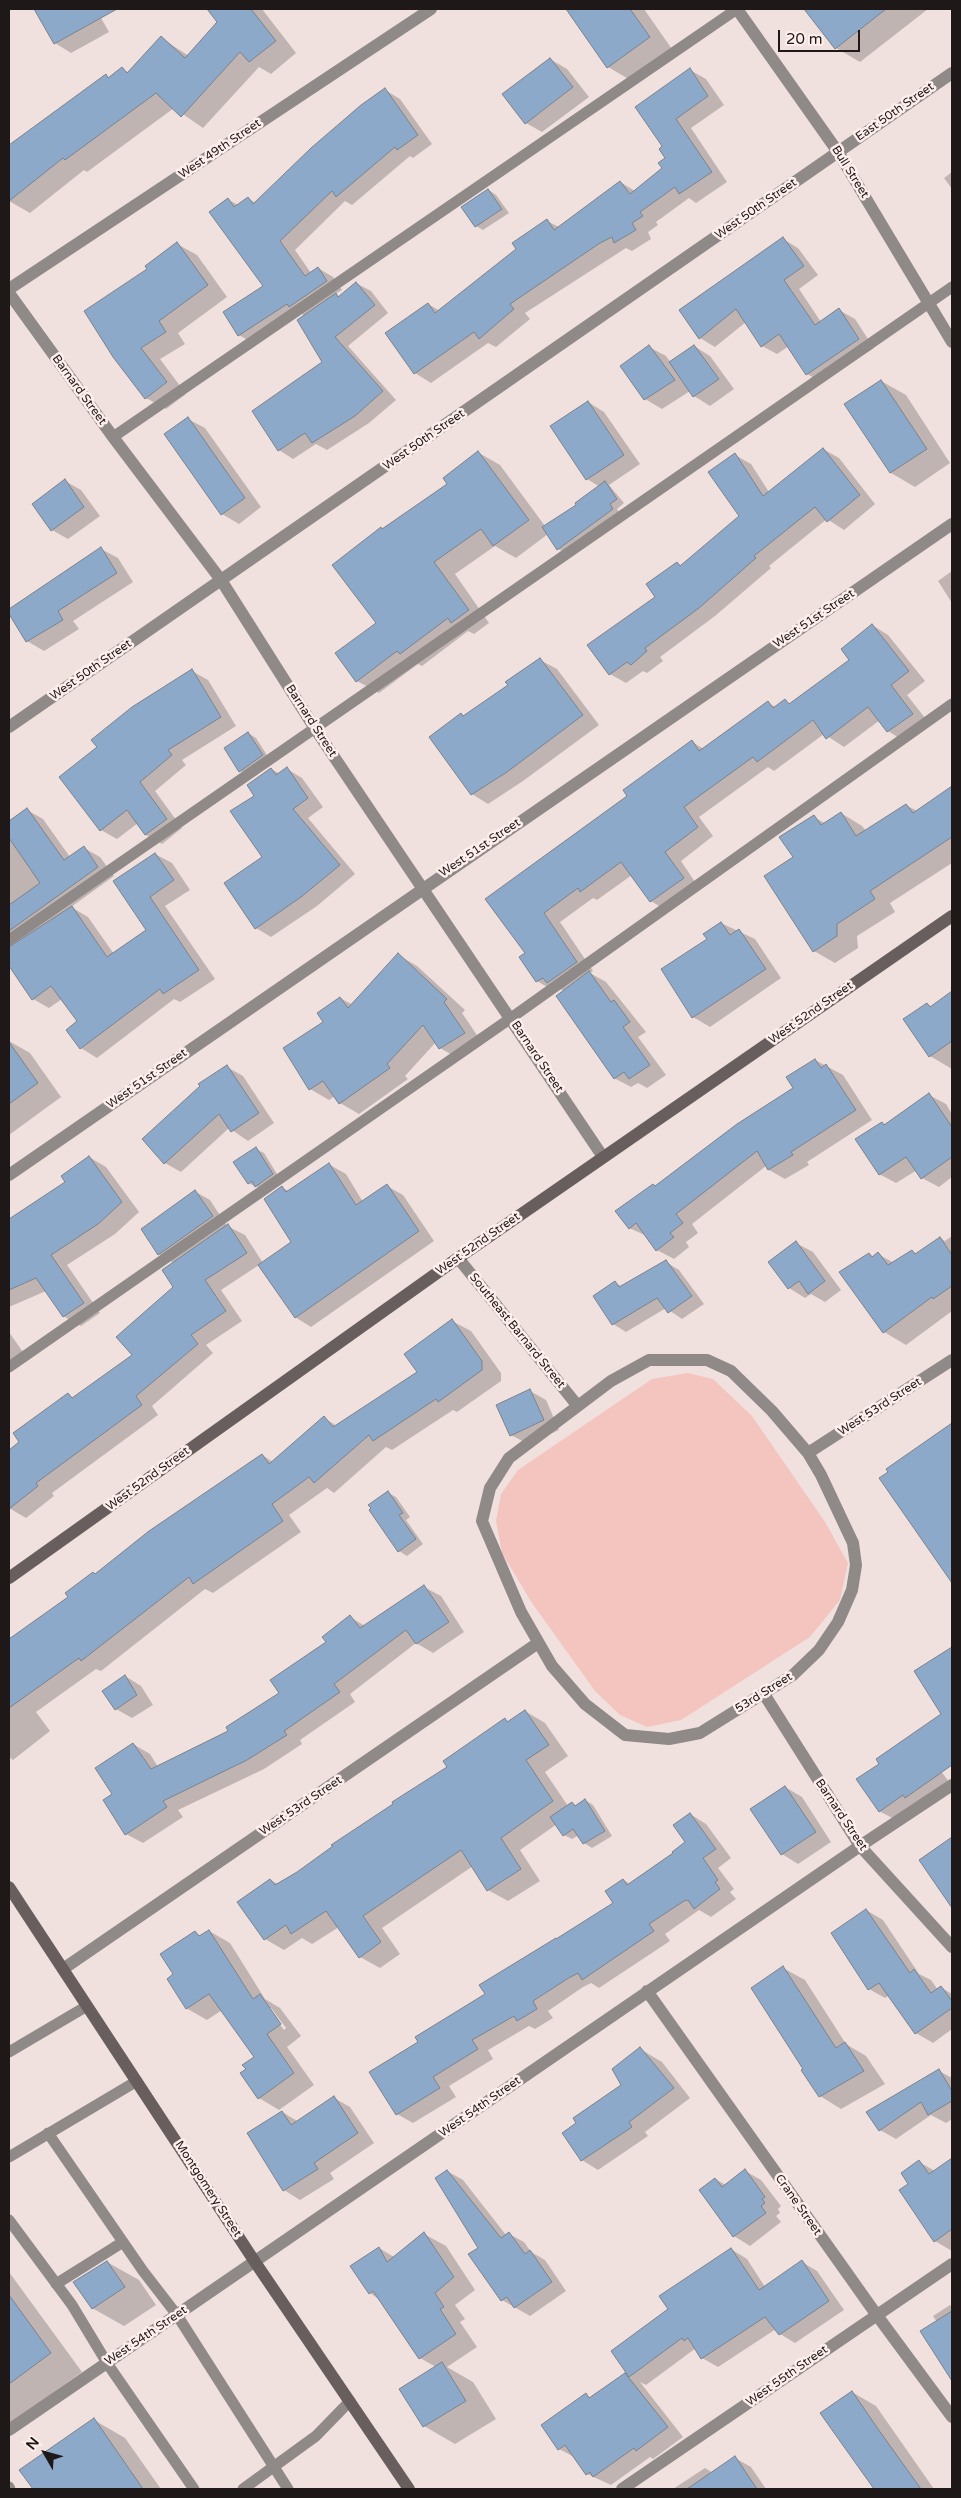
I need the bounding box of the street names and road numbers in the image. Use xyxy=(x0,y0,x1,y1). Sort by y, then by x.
street label: East 50th Street xyxy=(853,80,937,144)
street label: West 49th Street xyxy=(176,116,264,182)
street label: Bull Street xyxy=(828,143,872,201)
street label: West 50th Street xyxy=(712,176,800,242)
street label: Barnard Street xyxy=(49,352,109,428)
street label: West 50th Street xyxy=(380,407,468,473)
street label: West 51st Street xyxy=(771,587,857,651)
street label: West 50th Street xyxy=(47,637,135,703)
street label: Barnard Street xyxy=(282,682,340,760)
street label: West 51st Street xyxy=(437,816,523,880)
street label: West 52nd Street xyxy=(766,979,856,1047)
street label: Barnard Street xyxy=(508,1019,566,1095)
street label: West 51st Street xyxy=(104,1046,190,1112)
street label: West 52nd Street xyxy=(433,1210,523,1278)
street label: Southeast Barnard Street xyxy=(466,1271,568,1391)
street label: West 53rd Street xyxy=(836,1375,924,1439)
street label: West 52nd Street xyxy=(104,1444,192,1514)
street label: 53rd Street xyxy=(733,1670,795,1716)
street label: West 53rd Street xyxy=(257,1773,345,1839)
street label: Barnard Street xyxy=(812,1777,870,1853)
street label: West 54th Street xyxy=(436,2074,524,2140)
street label: Montgomery Street xyxy=(172,2138,244,2240)
street label: Crane Street xyxy=(772,2172,824,2238)
street label: West 54th Street xyxy=(102,2303,190,2369)
street label: West 55th Street xyxy=(743,2343,831,2409)

